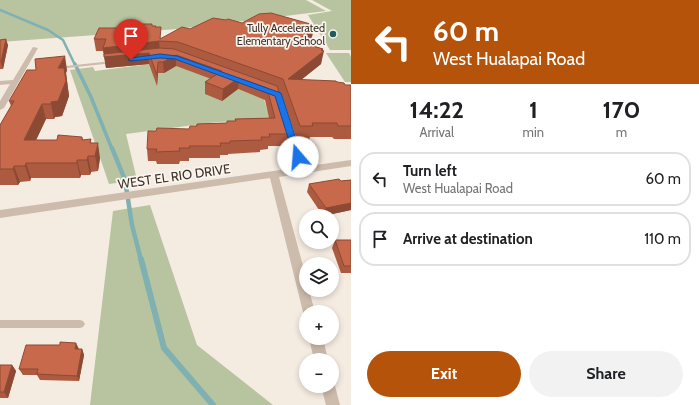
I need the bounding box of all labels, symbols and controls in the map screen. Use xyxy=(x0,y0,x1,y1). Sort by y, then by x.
text: 60 m xyxy=(433,14,499,48)
icon: left xyxy=(367,16,419,68)
pin xyxy=(114,19,148,60)
place label: Tully Accelerated Elementary School xyxy=(237,21,325,48)
icon: arrive xyxy=(120,25,142,47)
marker: Tully Accelerated Elementary School xyxy=(328,29,338,39)
text: West Hualapai Road xyxy=(433,48,585,70)
text: 14:22 xyxy=(410,95,464,124)
text: 1 xyxy=(529,95,538,124)
text: 170 xyxy=(603,95,640,124)
text: Arrival xyxy=(420,124,454,140)
text: min xyxy=(523,124,544,140)
text: m xyxy=(616,124,627,140)
position arrow xyxy=(277,136,319,178)
street label: WEST EL RIO DRIVE xyxy=(117,160,231,192)
text: Turn left xyxy=(403,162,457,180)
icon: left xyxy=(369,168,391,190)
text: 60 m xyxy=(645,170,681,188)
text: West Hualapai Road xyxy=(403,180,513,196)
map controls xyxy=(299,209,339,393)
button: search xyxy=(299,209,339,249)
icon: arrive xyxy=(369,228,391,250)
text: Arrive at destination xyxy=(403,230,533,248)
text: 110 m xyxy=(644,230,681,248)
button: layers xyxy=(299,257,339,297)
button: + xyxy=(299,305,339,345)
button: Exit xyxy=(367,351,521,397)
button: Share xyxy=(529,351,683,397)
button: − xyxy=(299,353,339,393)

